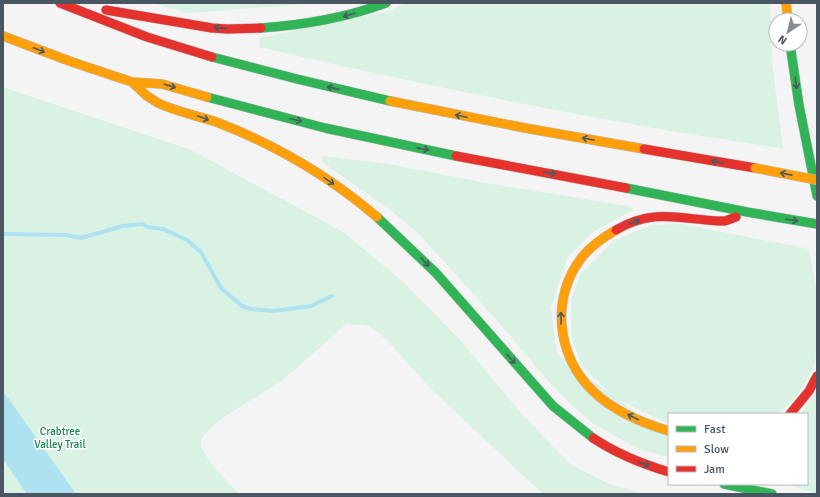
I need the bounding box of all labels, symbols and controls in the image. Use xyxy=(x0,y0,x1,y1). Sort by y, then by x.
one-way arrow xyxy=(343,12,356,19)
north arrow xyxy=(768,12,808,52)
one-way arrow xyxy=(214,24,227,32)
text: N xyxy=(776,32,789,47)
one-way arrow xyxy=(33,46,45,54)
one-way arrow xyxy=(792,76,800,89)
one-way arrow xyxy=(164,83,177,90)
one-way arrow xyxy=(327,84,340,92)
one-way arrow xyxy=(454,111,467,119)
one-way arrow xyxy=(196,114,208,122)
one-way arrow xyxy=(289,117,302,125)
one-way arrow xyxy=(582,135,595,143)
one-way arrow xyxy=(416,146,429,154)
one-way arrow xyxy=(710,157,723,165)
one-way arrow xyxy=(544,169,557,177)
one-way arrow xyxy=(780,170,793,178)
one-way arrow xyxy=(323,177,334,185)
one-way arrow xyxy=(785,216,798,224)
one-way arrow xyxy=(628,218,641,225)
one-way arrow xyxy=(420,257,430,267)
one-way arrow xyxy=(557,312,565,325)
one-way arrow xyxy=(506,354,516,364)
one-way arrow xyxy=(627,413,639,420)
legend xyxy=(668,413,808,485)
text: Fast xyxy=(704,422,725,437)
park label: Crabtree Valley Trail xyxy=(34,425,86,451)
text: Slow xyxy=(704,442,729,457)
one-way arrow xyxy=(638,461,651,468)
text: Jam xyxy=(704,462,725,477)

